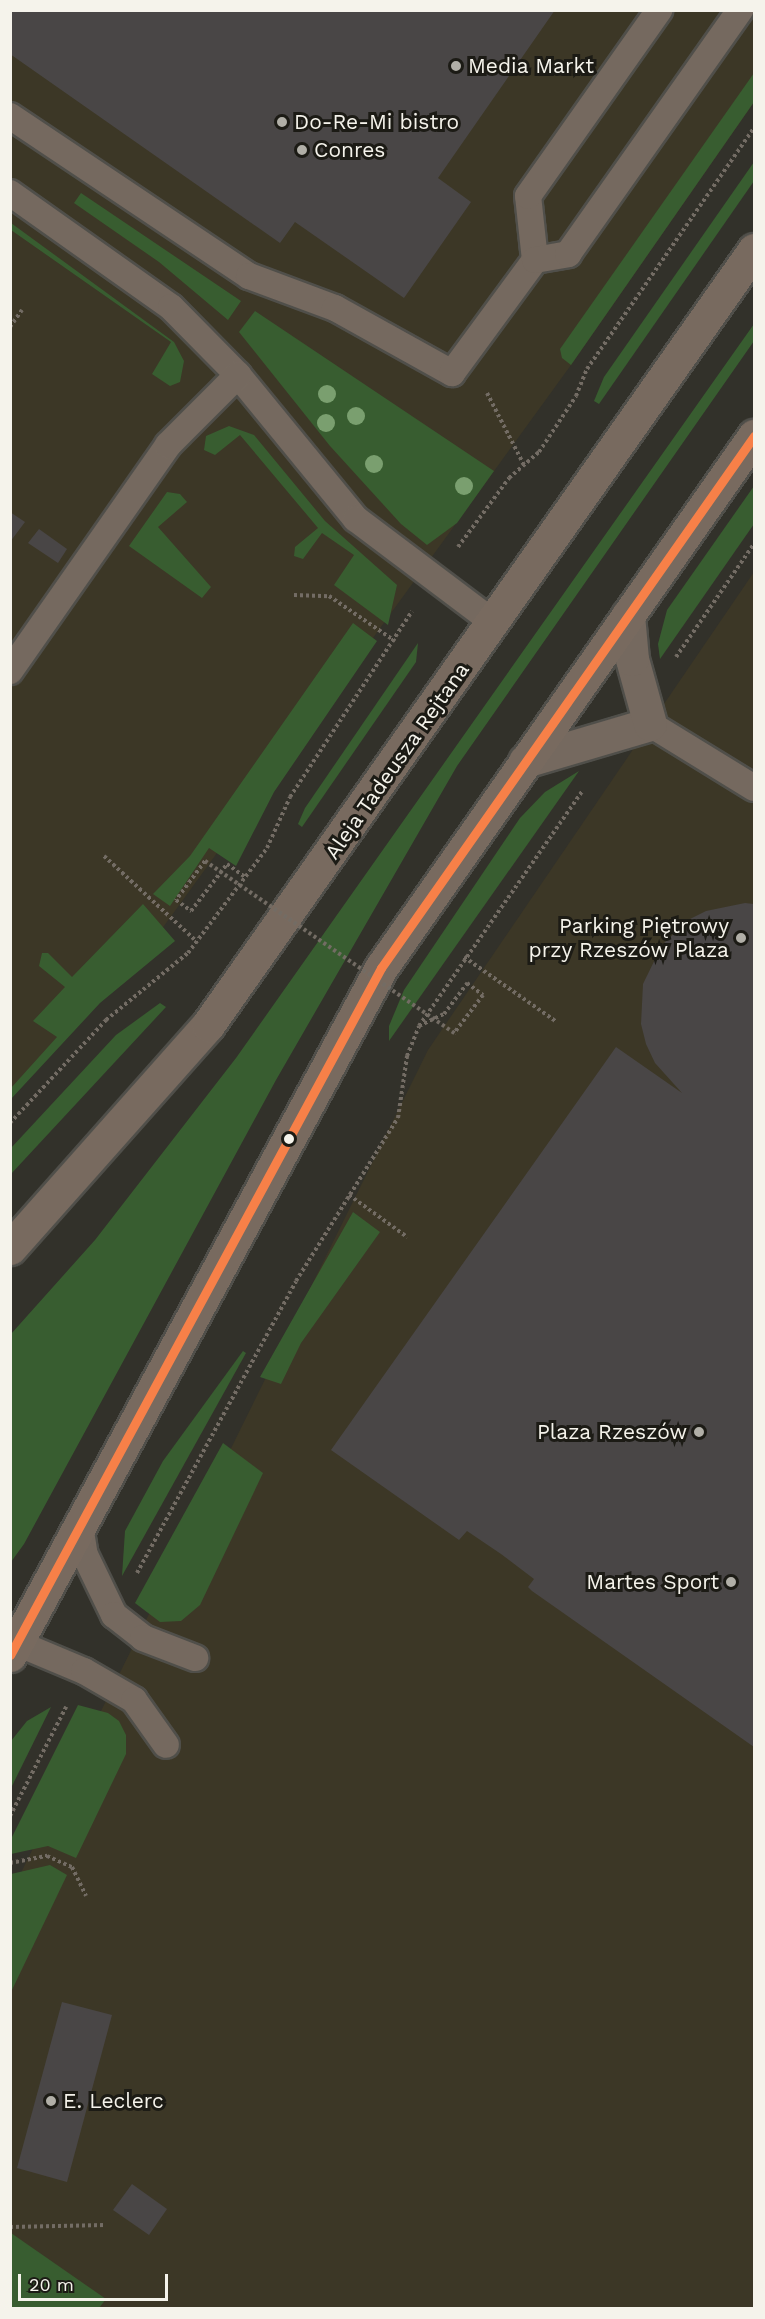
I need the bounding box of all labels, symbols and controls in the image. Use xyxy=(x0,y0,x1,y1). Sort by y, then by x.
place label: Media Markt xyxy=(468,53,595,79)
marker: Media Markt xyxy=(449,59,463,73)
place label: Do-Re-Mi bistro xyxy=(294,109,459,135)
marker: Do-Re-Mi bistro xyxy=(275,115,289,129)
place label: Conres xyxy=(314,137,385,163)
marker: Conres xyxy=(295,143,309,157)
street label: Aleja Tadeusza Rejtana xyxy=(319,657,475,865)
place label: Parking Piętrowy przy Rzeszów Plaza xyxy=(528,913,729,963)
marker: Parking Piętrowy przy Rzeszów Plaza xyxy=(734,931,748,945)
unlabelled marker xyxy=(283,1133,295,1145)
place label: Plaza Rzeszów xyxy=(537,1419,687,1445)
marker: Plaza Rzeszów xyxy=(692,1425,706,1439)
place label: Martes Sport xyxy=(586,1569,719,1595)
marker: Martes Sport xyxy=(724,1575,738,1589)
place label: E. Leclerc xyxy=(63,2088,164,2114)
marker: E. Leclerc xyxy=(44,2094,58,2108)
scale bar xyxy=(21,2262,171,2300)
text: 20 m xyxy=(29,2274,74,2295)

